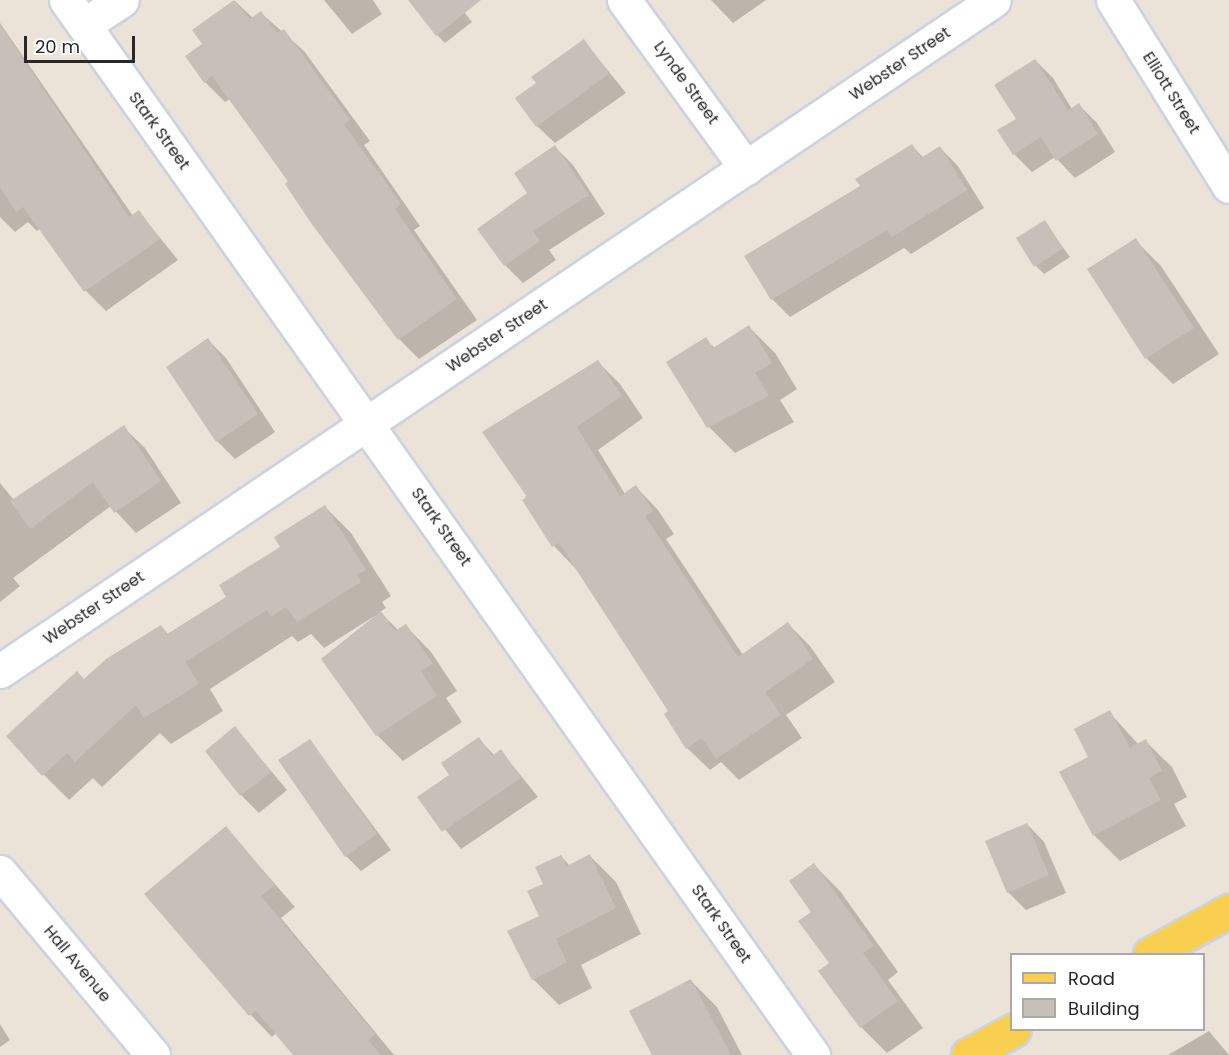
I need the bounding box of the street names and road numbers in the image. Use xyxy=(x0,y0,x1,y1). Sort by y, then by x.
street label: Webster Street xyxy=(846,23,954,105)
street label: Lynde Street xyxy=(649,38,723,128)
street label: Elliott Street xyxy=(1138,48,1204,138)
street label: Stark Street xyxy=(124,88,194,174)
street label: Webster Street xyxy=(443,295,551,377)
street label: Stark Street xyxy=(407,484,475,570)
street label: Webster Street xyxy=(40,567,148,649)
street label: Stark Street xyxy=(687,881,755,967)
street label: Hall Avenue xyxy=(39,922,115,1006)

